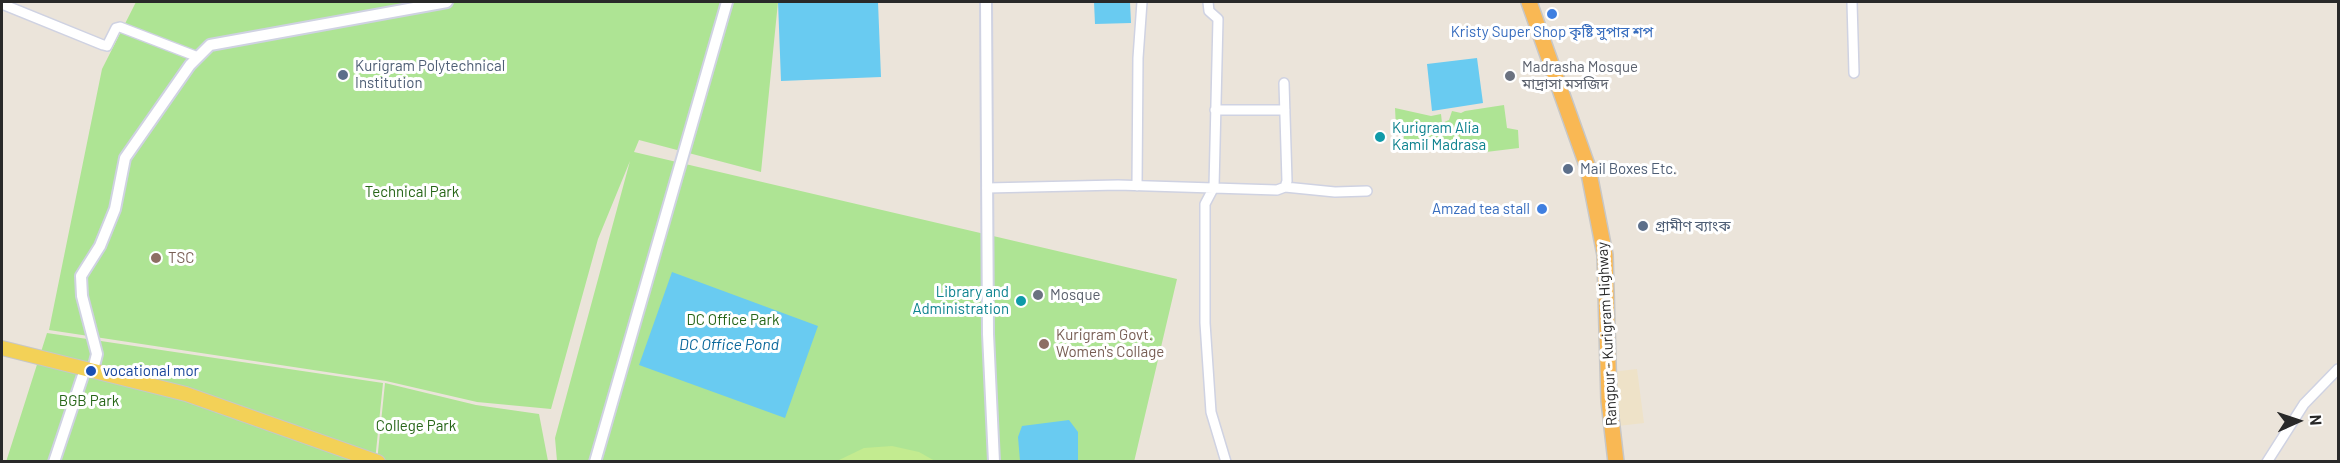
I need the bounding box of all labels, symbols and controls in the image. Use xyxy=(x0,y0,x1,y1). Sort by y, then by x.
marker: Kristy Super Shop কৃষ্টি সুপার শপ xyxy=(1545,7,1559,21)
place label: Kristy Super Shop কৃষ্টি সুপার শপ xyxy=(1451,23,1653,41)
place label: Kurigram Polytechnical Institution xyxy=(355,57,505,92)
place label: Madrasha Mosque মাদ্রাসা মসজিদ xyxy=(1522,58,1638,93)
marker: Kurigram Polytechnical Institution xyxy=(336,68,350,82)
marker: Madrasha Mosque মাদ্রাসা মসজিদ xyxy=(1503,69,1517,83)
place label: Kurigram Alia Kamil Madrasa xyxy=(1392,119,1486,154)
marker: Kurigram Alia Kamil Madrasa xyxy=(1373,130,1387,144)
place label: Mail Boxes Etc. xyxy=(1580,160,1677,178)
marker: Mail Boxes Etc. xyxy=(1561,162,1575,176)
park label: Technical Park xyxy=(365,183,459,201)
place label: Amzad tea stall xyxy=(1432,200,1530,218)
marker: Amzad tea stall xyxy=(1535,202,1549,216)
place label: গ্রামীণ ব্যাংক xyxy=(1655,217,1731,235)
marker: গ্রামীণ ব্যাংক xyxy=(1636,219,1650,233)
street label: Rangpur - Kurigram Highway xyxy=(1593,241,1621,427)
place label: TSC xyxy=(168,249,194,267)
marker: TSC xyxy=(149,251,163,265)
place label: Library and Administration xyxy=(913,283,1009,318)
place label: Mosque xyxy=(1050,286,1100,304)
marker: Mosque xyxy=(1031,288,1045,302)
marker: Library and Administration xyxy=(1014,294,1028,308)
park label: DC Office Park xyxy=(687,311,779,329)
place label: Kurigram Govt. Women's Collage xyxy=(1056,326,1164,361)
water label: DC Office Pond xyxy=(679,335,779,355)
marker: Kurigram Govt. Women's Collage xyxy=(1037,337,1051,351)
place label: vocational mor xyxy=(103,362,199,380)
marker: vocational mor xyxy=(84,364,98,378)
north arrow xyxy=(2268,391,2328,451)
park label: BGB Park xyxy=(59,392,119,410)
text: N xyxy=(2307,414,2326,426)
park label: College Park xyxy=(376,417,456,435)

